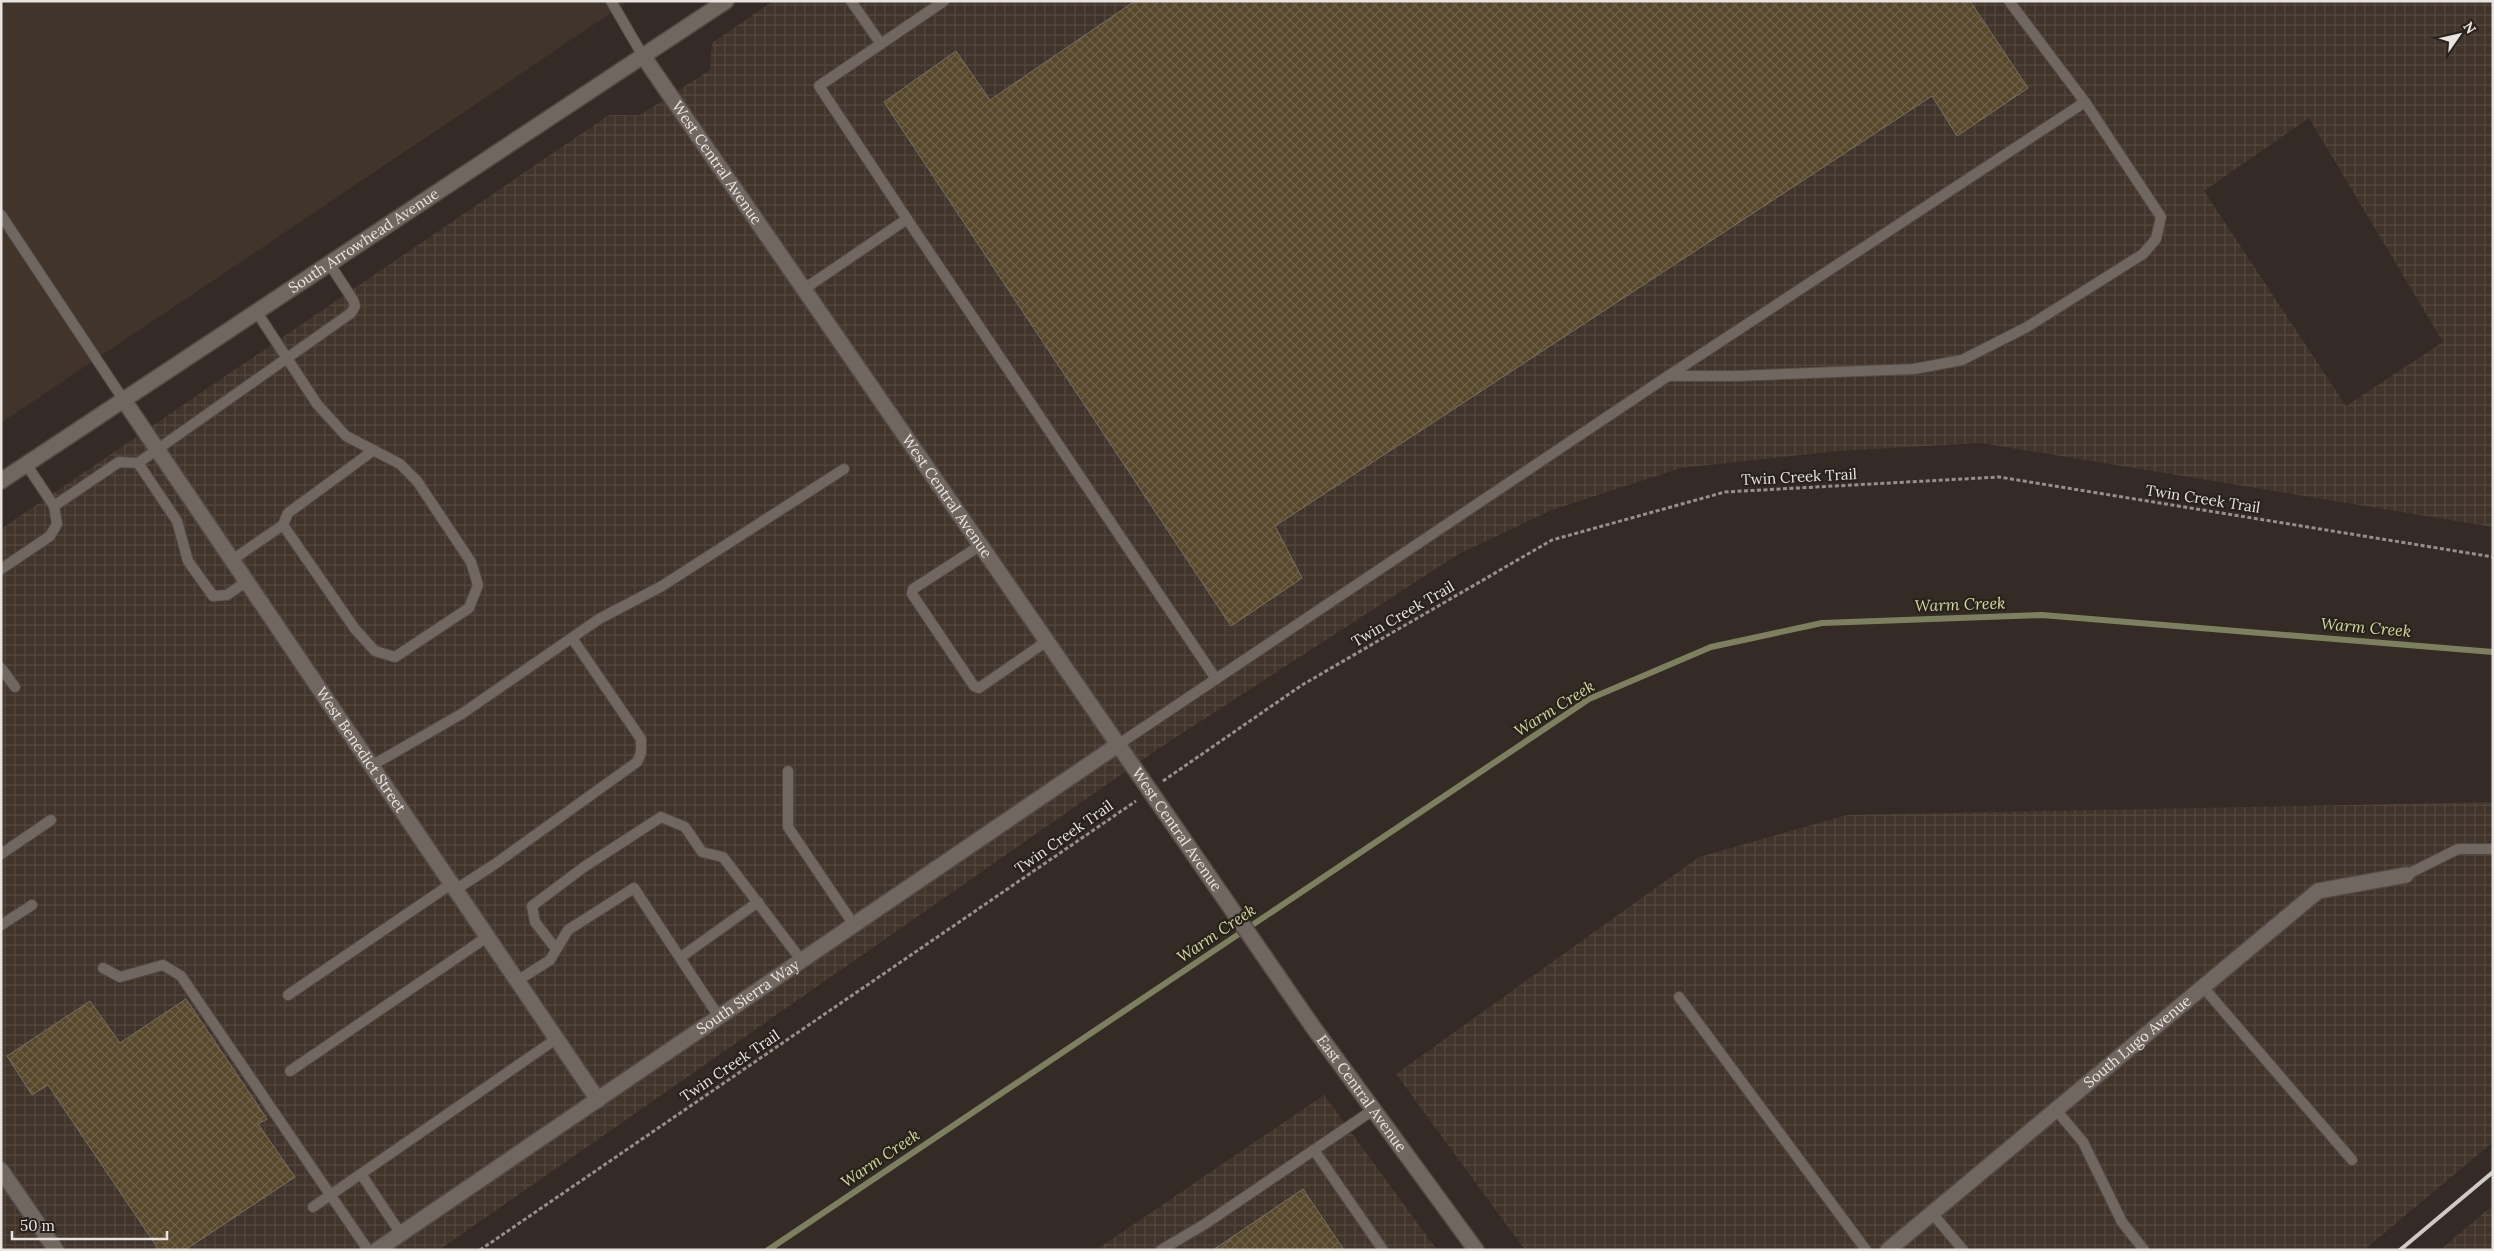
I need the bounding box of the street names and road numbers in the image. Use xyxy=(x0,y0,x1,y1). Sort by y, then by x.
street label: West Central Avenue xyxy=(668,97,766,228)
street label: South Arrowhead Avenue xyxy=(285,184,442,297)
street label: West Central Avenue xyxy=(898,431,996,561)
street label: Twin Creek Trail xyxy=(1741,464,1857,489)
street label: Twin Creek Trail xyxy=(2144,480,2262,517)
street label: Twin Creek Trail xyxy=(1348,576,1458,651)
street label: West Benedict Street xyxy=(312,683,411,816)
street label: West Central Avenue xyxy=(1128,764,1226,895)
street label: Twin Creek Trail xyxy=(1011,796,1117,878)
street label: South Sierra Way xyxy=(693,955,803,1038)
street label: South Lugo Avenue xyxy=(2079,991,2195,1092)
street label: Twin Creek Trail xyxy=(676,1025,783,1106)
street label: East Central Avenue xyxy=(1313,1031,1411,1155)

